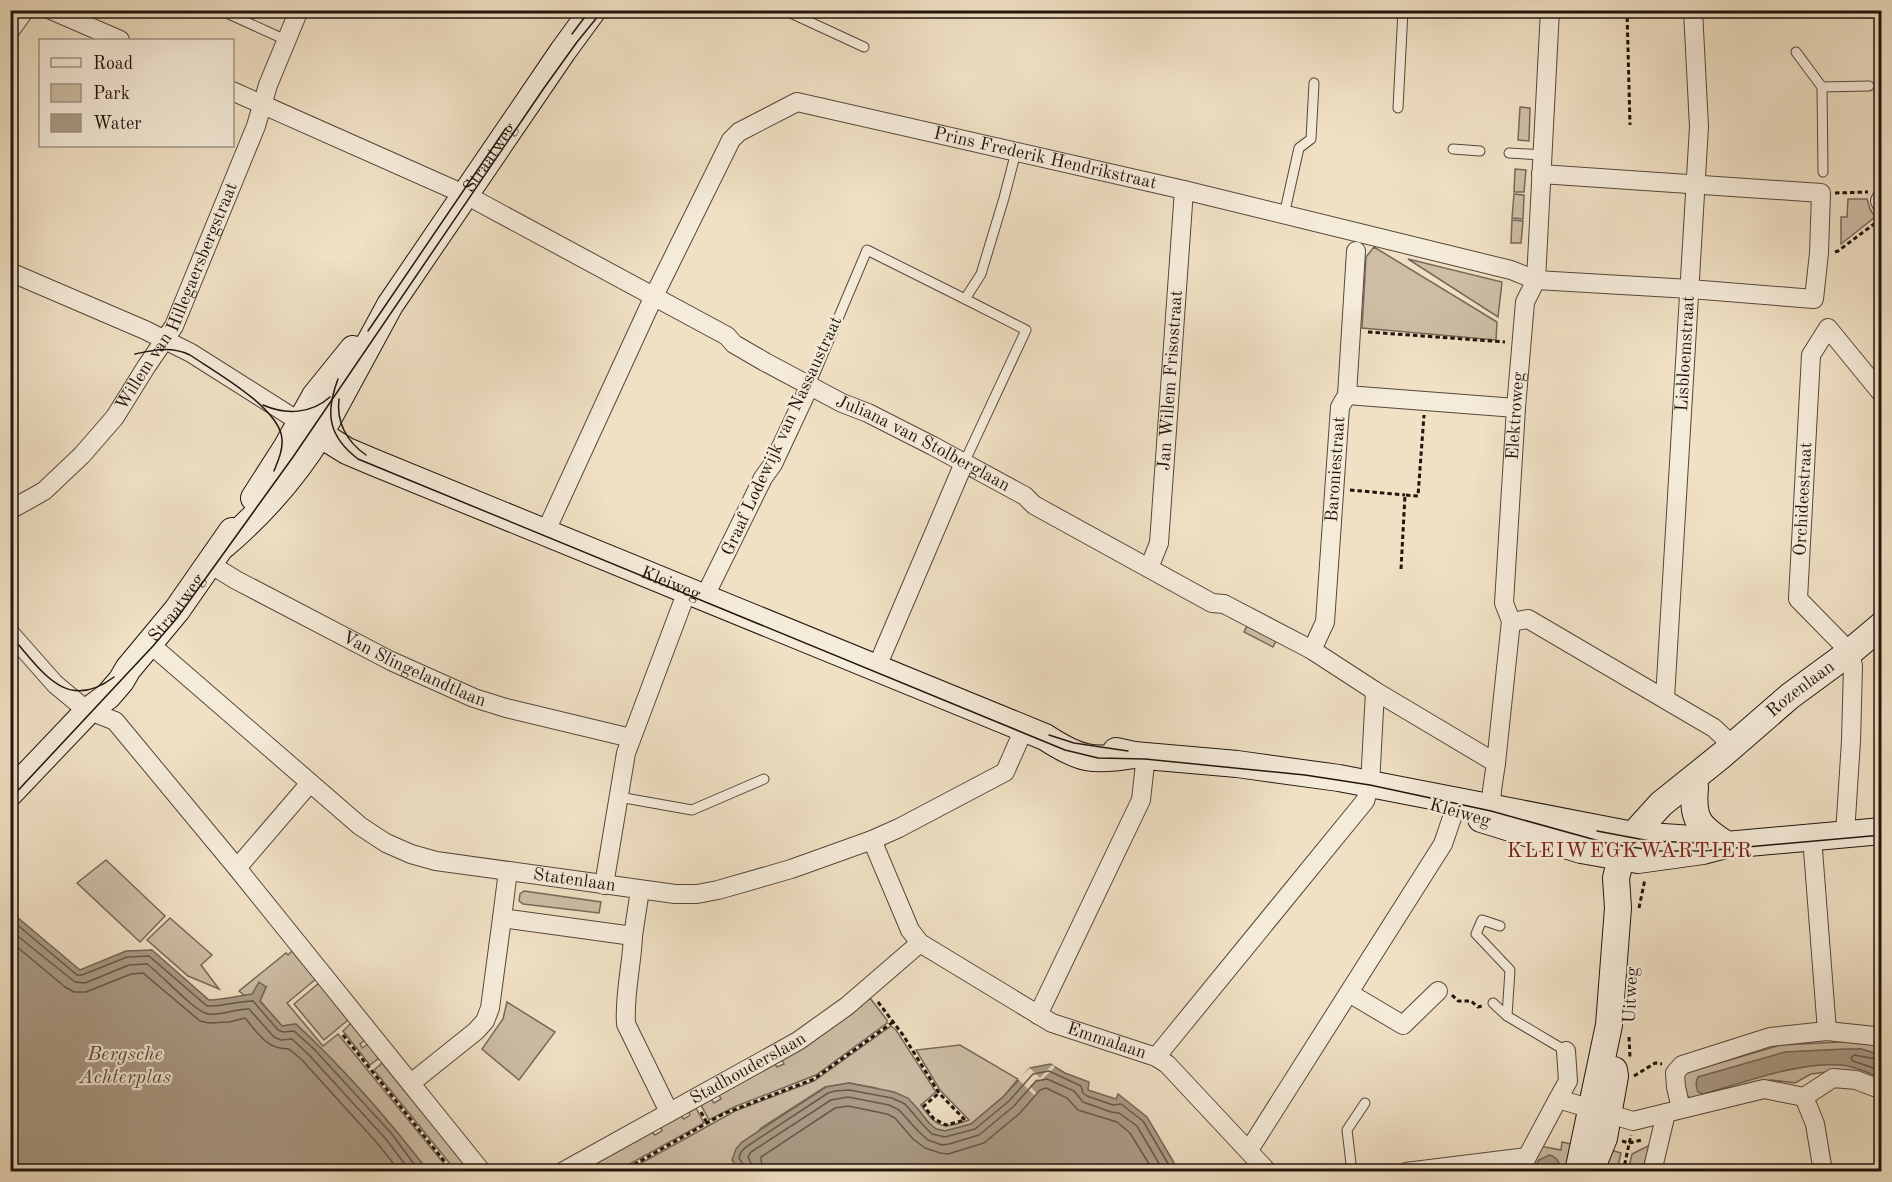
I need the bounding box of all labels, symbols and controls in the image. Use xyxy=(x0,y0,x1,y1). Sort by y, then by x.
legend xyxy=(39,39,234,147)
text: Road xyxy=(93,55,133,73)
text: Park xyxy=(93,85,130,103)
text: Water xyxy=(93,115,142,133)
street label: Straatweg xyxy=(460,120,520,196)
street label: Prins Frederik Hendrikstraat xyxy=(932,124,1158,193)
street label: Willem van Hillegaersbergstraat xyxy=(113,180,241,413)
street label: Jan Willem Frisostraat xyxy=(1155,289,1186,471)
street label: Lisbloemstraat xyxy=(1673,295,1698,412)
street label: Graaf Lodewijk van Nassaustraat xyxy=(719,314,845,558)
street label: Elektroweg xyxy=(1504,371,1528,461)
street label: Juliana van Stolberglaan xyxy=(833,392,1013,495)
street label: Baroniestraat xyxy=(1323,416,1348,523)
street label: Orchideestraat xyxy=(1791,441,1815,556)
street label: Kleiweg xyxy=(638,564,703,604)
street label: Straatweg xyxy=(145,571,208,646)
street label: Van Slingelandtlaan xyxy=(339,628,488,710)
street label: Rozenlaan xyxy=(1763,657,1838,721)
street label: Kleiweg xyxy=(1427,796,1493,830)
district label: KLEIWEGKWARTIER xyxy=(1507,841,1753,862)
street label: Statenlaan xyxy=(532,866,617,895)
street label: Uitweg xyxy=(1621,966,1641,1024)
street label: Emmalaan xyxy=(1065,1020,1149,1062)
street label: Stadhouderslaan xyxy=(687,1029,810,1108)
water label: Bergsche Achterplas xyxy=(78,1045,171,1088)

